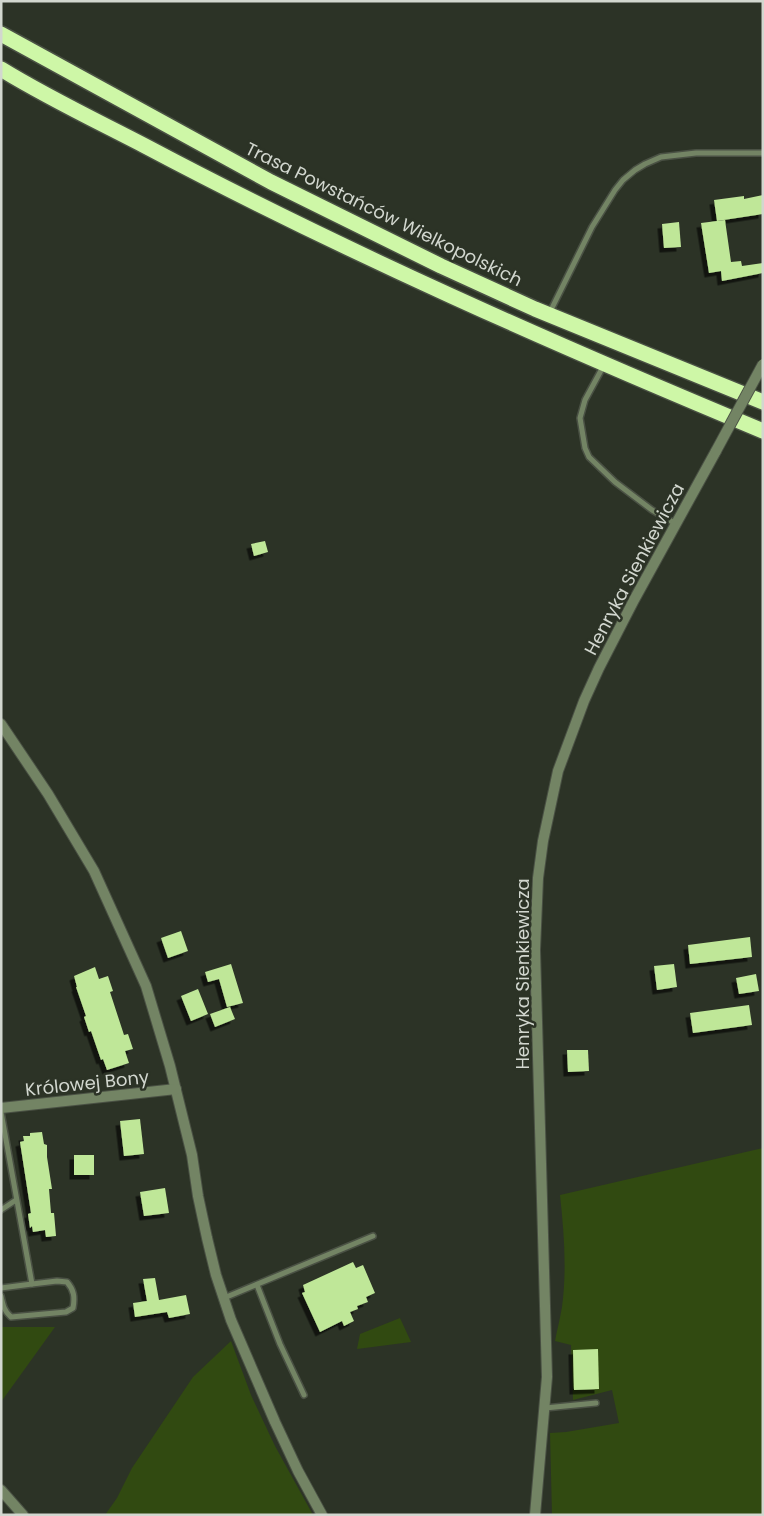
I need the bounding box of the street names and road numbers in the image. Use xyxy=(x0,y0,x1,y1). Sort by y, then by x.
street label: Trasa Powstańców Wielkopolskich xyxy=(241,136,527,292)
street label: Henryka Sienkiewicza xyxy=(578,479,690,659)
street label: Henryka Sienkiewicza xyxy=(510,878,535,1070)
street label: Królowej Bony xyxy=(24,1064,150,1102)

